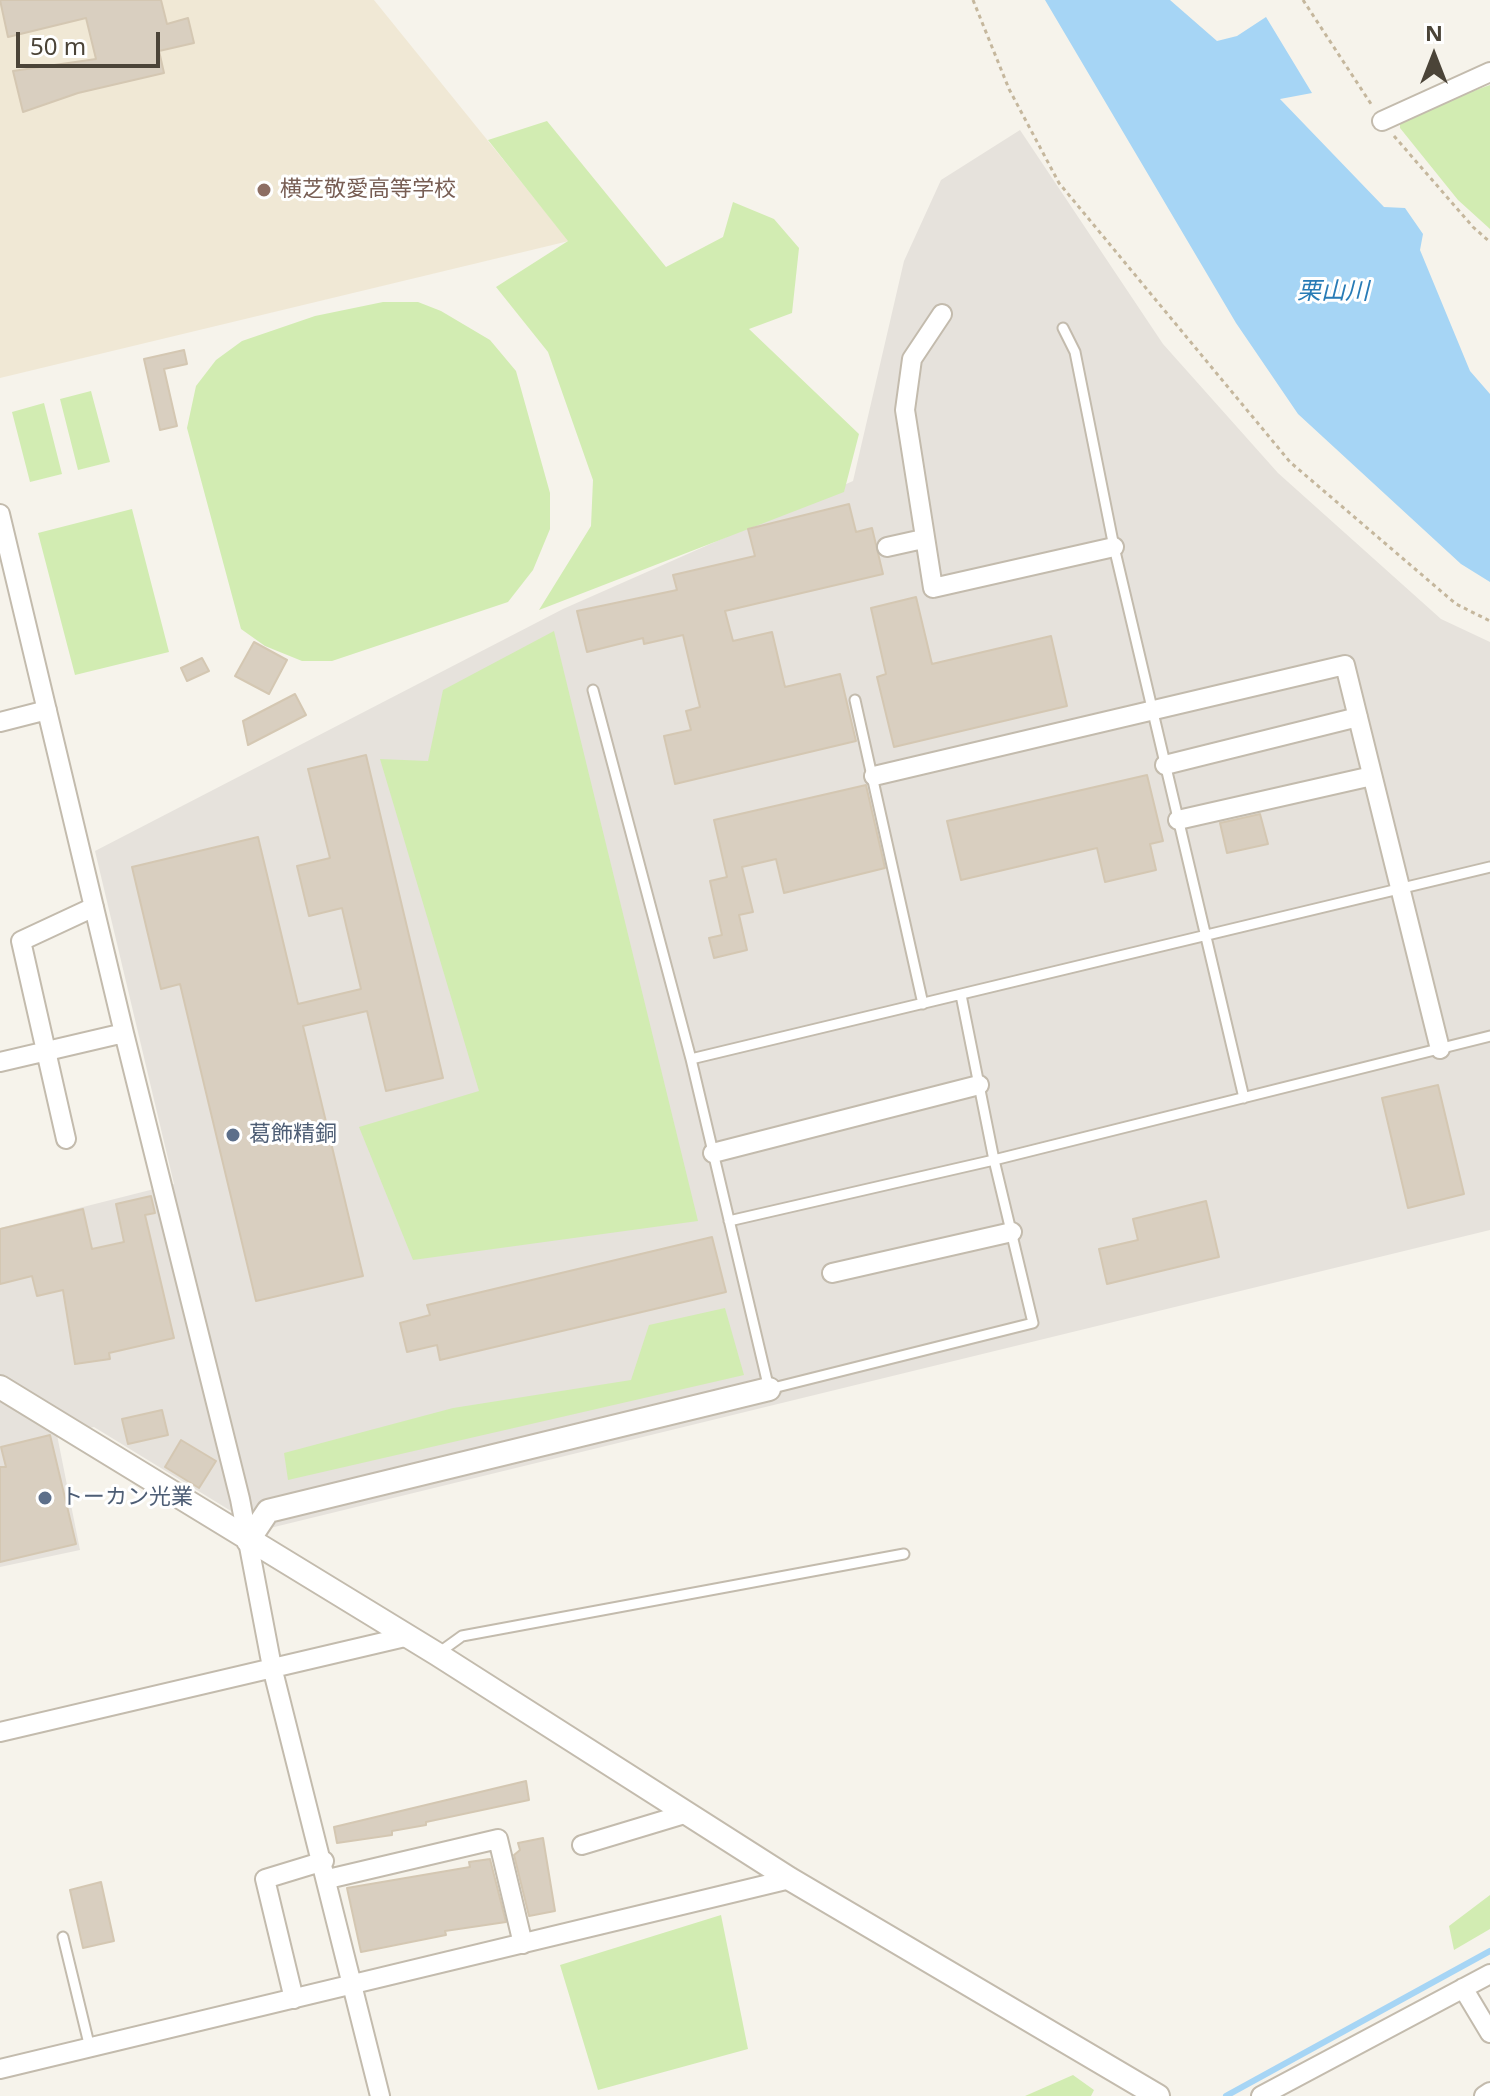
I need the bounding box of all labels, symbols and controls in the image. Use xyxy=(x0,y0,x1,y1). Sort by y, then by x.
scale bar xyxy=(20,16,164,66)
north arrow xyxy=(1394,16,1474,96)
text: N xyxy=(1425,17,1443,47)
text: 50 m xyxy=(30,29,86,62)
place label: 横芝敬愛高等学校 xyxy=(280,177,456,203)
marker: 横芝敬愛高等学校 xyxy=(255,181,273,199)
water label: 栗山川 xyxy=(1297,278,1369,306)
place label: 葛飾精銅 xyxy=(249,1122,337,1148)
marker: 葛飾精銅 xyxy=(224,1126,242,1144)
place label: トーカン光業 xyxy=(61,1485,193,1511)
marker: トーカン光業 xyxy=(36,1489,54,1507)

